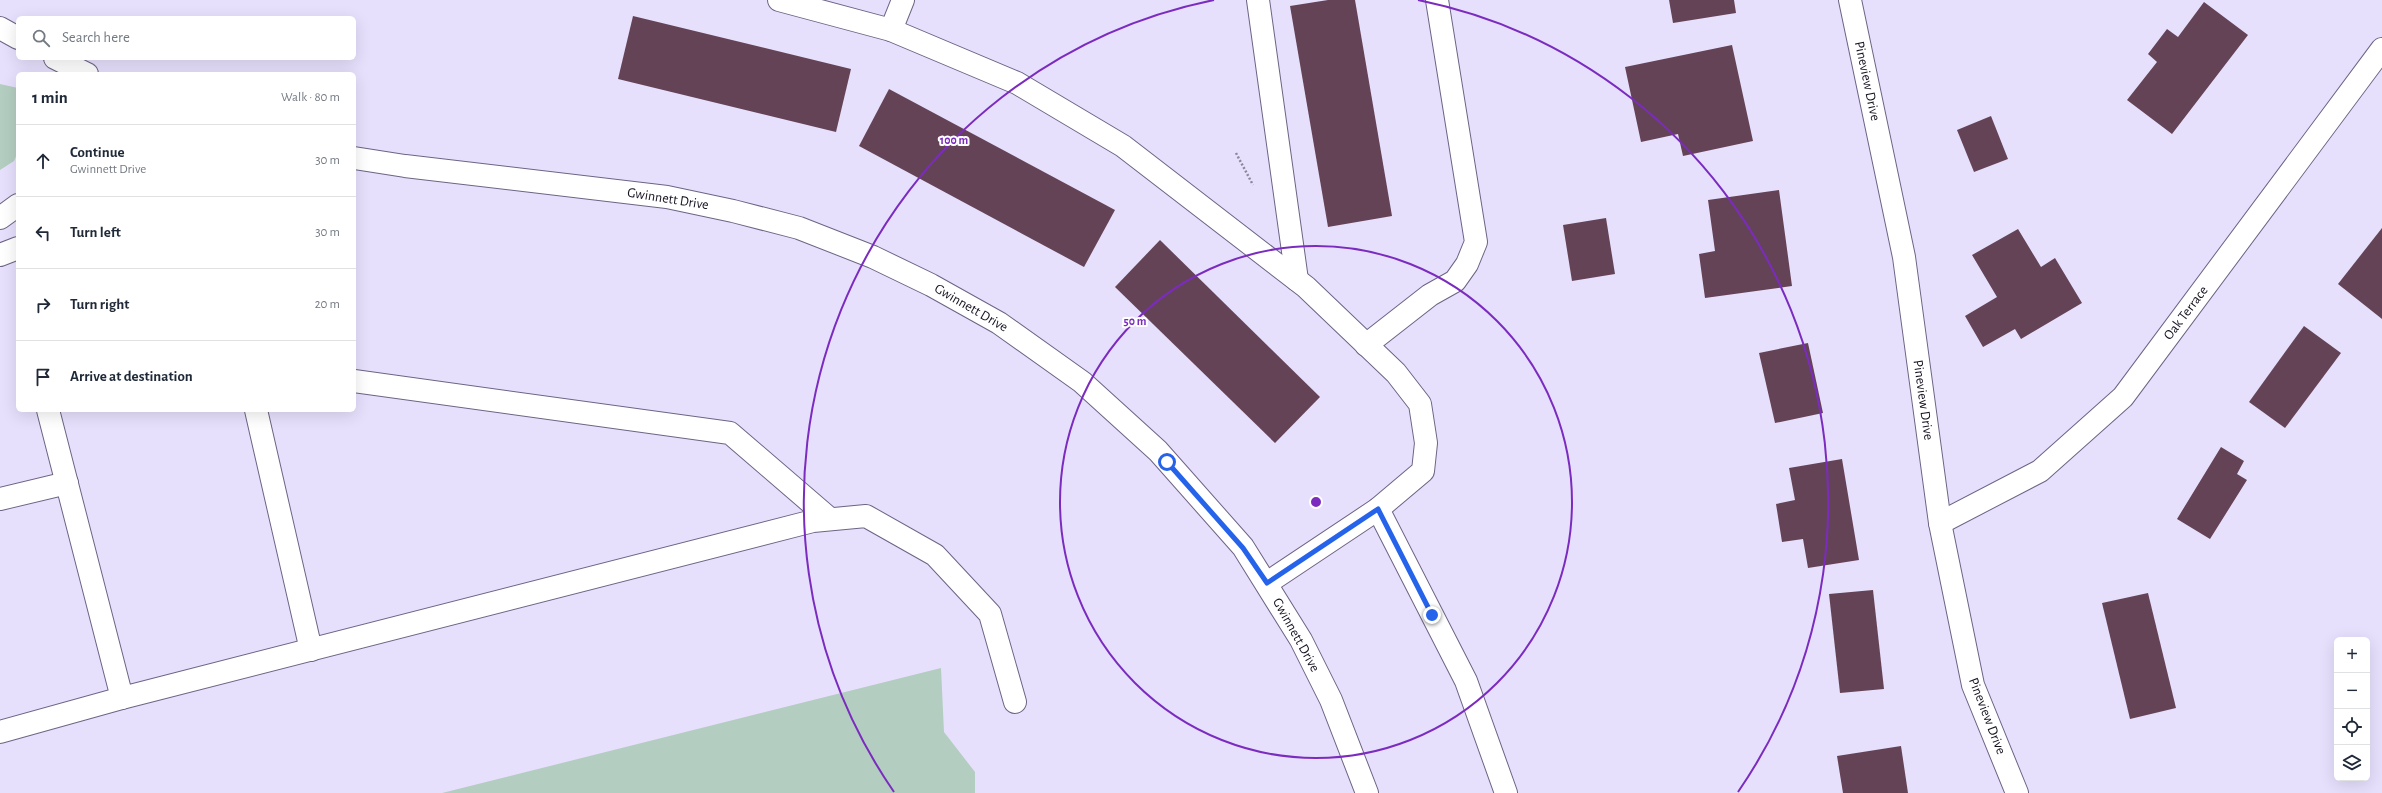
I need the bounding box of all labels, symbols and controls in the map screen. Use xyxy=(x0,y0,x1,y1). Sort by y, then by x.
search box xyxy=(16,16,356,60)
icon: search xyxy=(30,27,52,49)
text: Search here xyxy=(62,30,130,45)
street label: Pineview Drive xyxy=(1852,40,1882,122)
text: 1 min xyxy=(32,89,68,106)
text: Walk · 80 m xyxy=(281,91,340,104)
text: 100 m xyxy=(940,134,968,146)
text: Continue xyxy=(70,145,125,160)
icon: ahead xyxy=(32,150,54,172)
text: 30 m xyxy=(315,154,340,167)
text: Gwinnett Drive xyxy=(70,163,146,176)
street label: Gwinnett Drive xyxy=(626,186,710,212)
icon: left xyxy=(32,222,54,244)
text: Turn left xyxy=(70,225,121,240)
text: 30 m xyxy=(315,226,340,239)
street label: Gwinnett Drive xyxy=(932,281,1010,335)
street label: Oak Terrace xyxy=(2161,283,2211,343)
icon: right xyxy=(32,294,54,316)
text: Turn right xyxy=(70,297,129,312)
text: 20 m xyxy=(315,298,340,311)
text: 50 m xyxy=(1124,315,1147,327)
street label: Pineview Drive xyxy=(1910,359,1936,441)
icon: arrive xyxy=(32,366,54,388)
text: Arrive at destination xyxy=(70,369,193,384)
route start xyxy=(1158,453,1176,471)
centre of rings xyxy=(1309,495,1323,509)
street label: Gwinnett Drive xyxy=(1270,596,1322,674)
route end xyxy=(1423,606,1441,624)
map controls xyxy=(2334,637,2370,781)
button: + xyxy=(2334,637,2370,673)
button: − xyxy=(2334,673,2370,709)
street label: Pineview Drive xyxy=(1966,676,2008,756)
button: locate xyxy=(2334,709,2370,745)
button: layers xyxy=(2334,745,2370,781)

